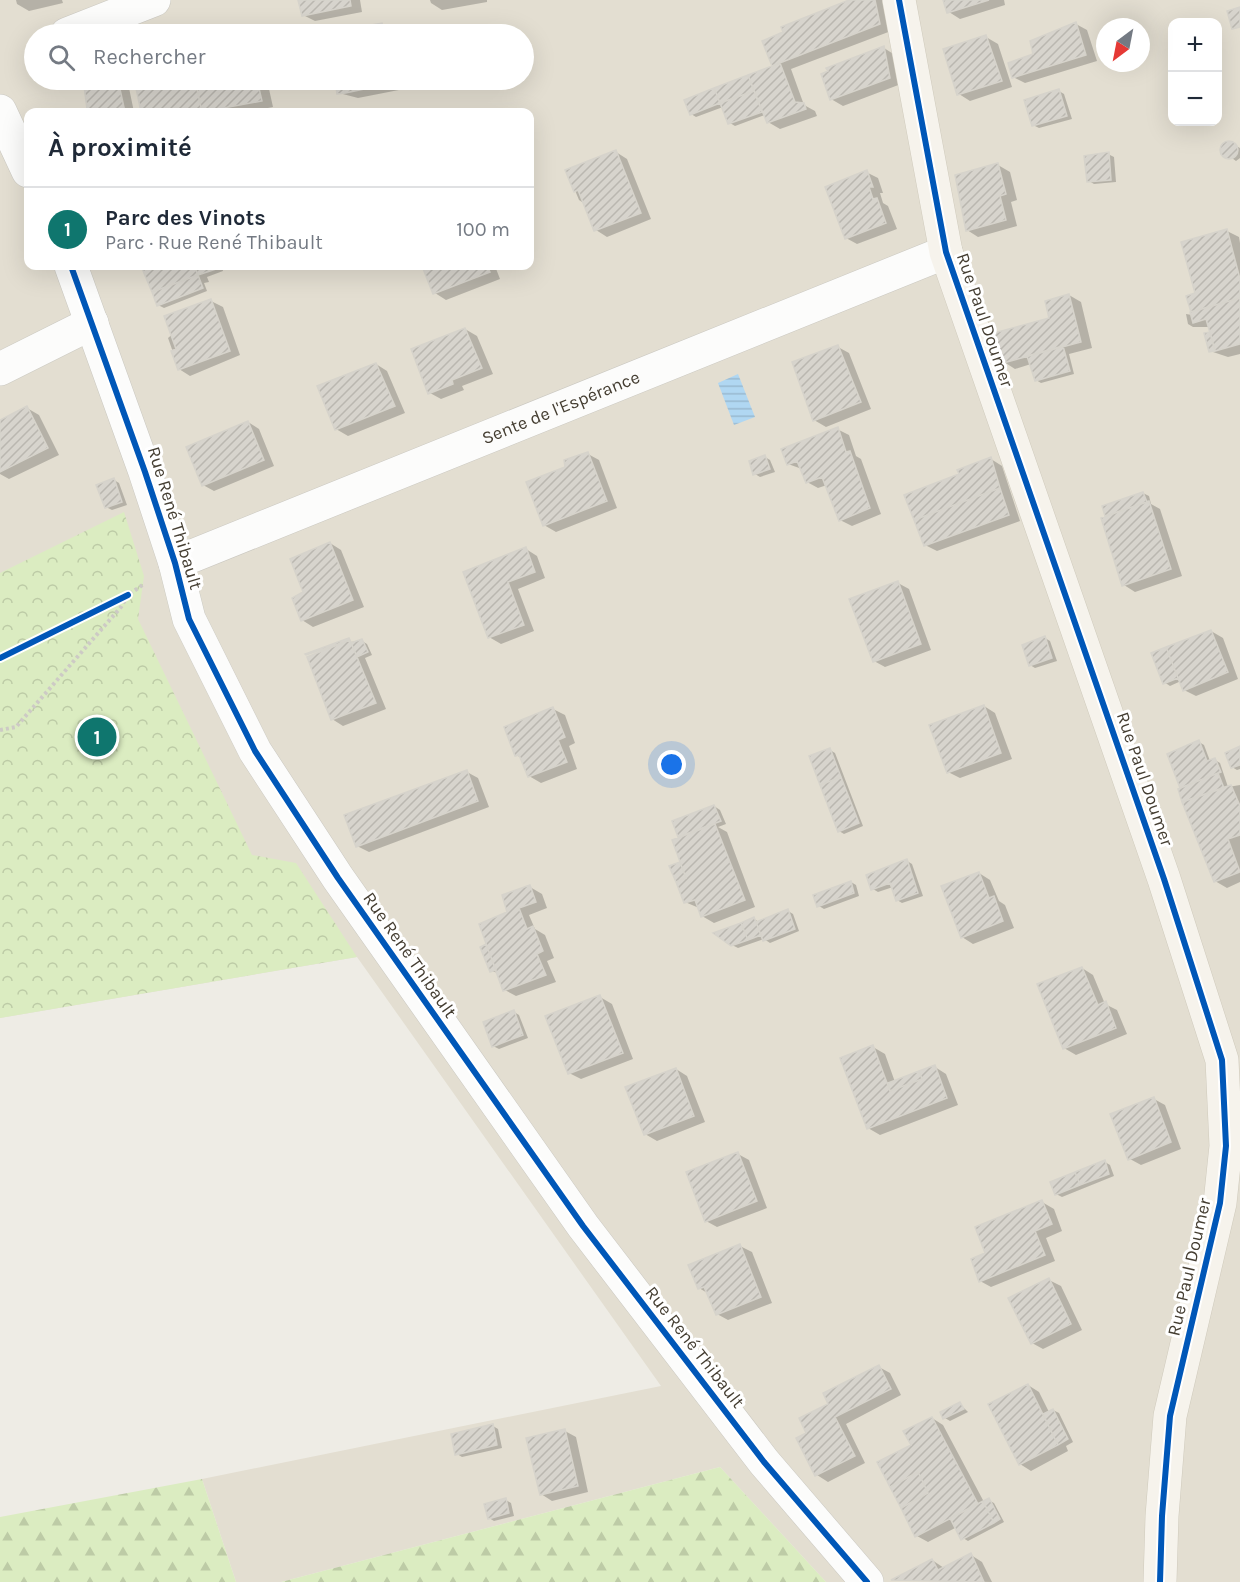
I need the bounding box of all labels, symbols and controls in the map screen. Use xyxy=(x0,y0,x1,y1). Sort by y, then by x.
north arrow xyxy=(1096,18,1150,72)
map controls xyxy=(1168,18,1222,126)
button: + xyxy=(1168,18,1222,72)
search box xyxy=(24,24,534,90)
icon: search xyxy=(45,41,78,74)
text: Rechercher xyxy=(93,44,206,70)
button: − xyxy=(1168,72,1222,126)
text: À proximité xyxy=(48,132,192,163)
text: Parc des Vinots xyxy=(105,205,266,231)
text: 1 xyxy=(64,218,71,241)
text: 100 m xyxy=(456,218,510,241)
text: Parc · Rue René Thibault xyxy=(105,231,323,254)
street label: Rue Paul Doumer xyxy=(952,250,1018,391)
street label: Sente de l'Espérance xyxy=(479,366,643,449)
street label: Rue René Thibault xyxy=(143,444,207,592)
street label: Rue Paul Doumer xyxy=(1112,709,1178,850)
pin: 1 xyxy=(78,714,116,760)
your location xyxy=(657,750,686,779)
street label: Rue René Thibault xyxy=(358,888,462,1022)
street label: Rue Paul Doumer xyxy=(1162,1195,1216,1338)
street label: Rue René Thibault xyxy=(641,1282,750,1413)

